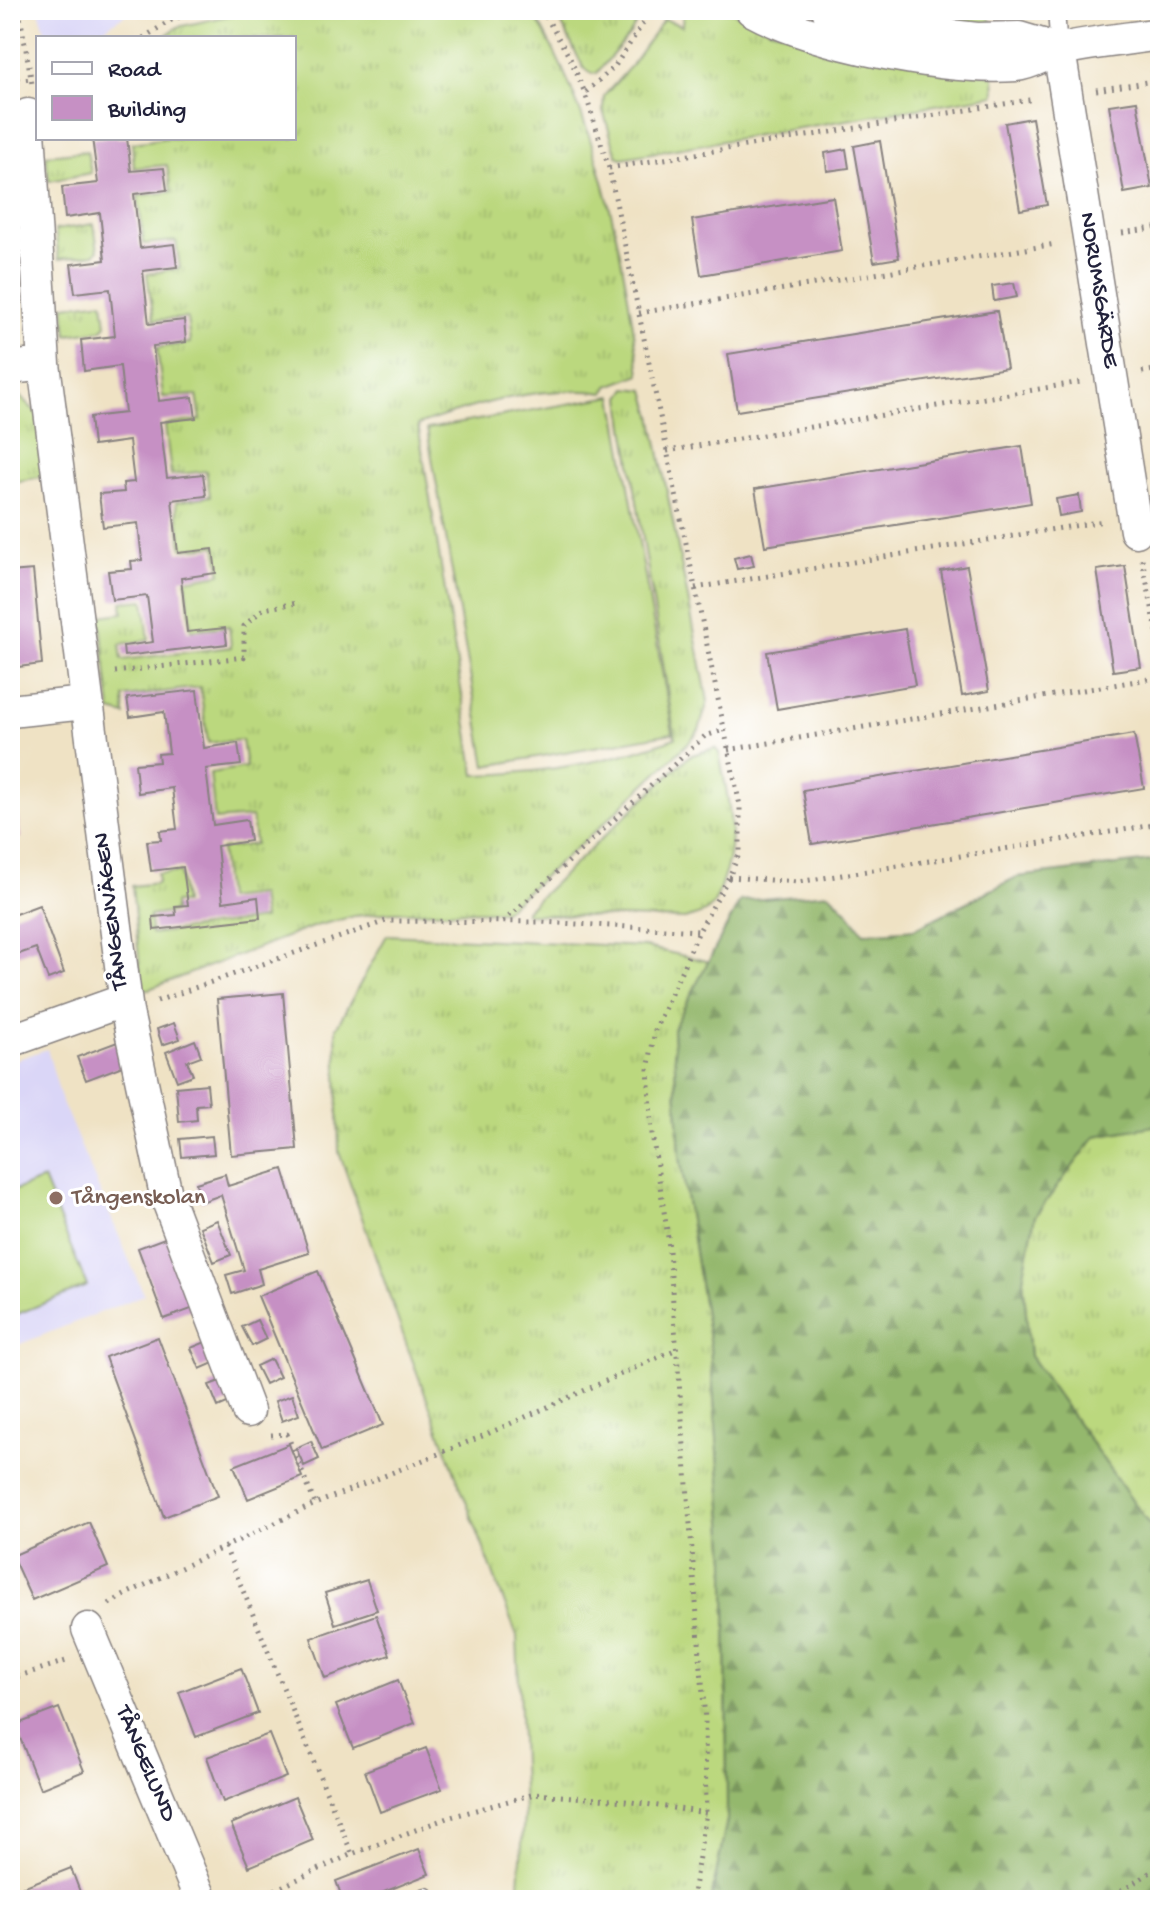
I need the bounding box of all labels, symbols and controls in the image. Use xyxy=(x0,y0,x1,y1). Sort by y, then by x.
legend xyxy=(36,36,296,140)
text: Road xyxy=(108,57,162,86)
text: Building xyxy=(107,97,186,126)
street label: NORUMSGÄRDE xyxy=(1071,210,1125,371)
street label: TÅNGENVÄGEN xyxy=(88,831,136,993)
place label: Tångenskolan xyxy=(70,1184,206,1213)
marker: Tångenskolan xyxy=(47,1189,65,1207)
street label: TÅNGELUND xyxy=(107,1700,183,1827)

